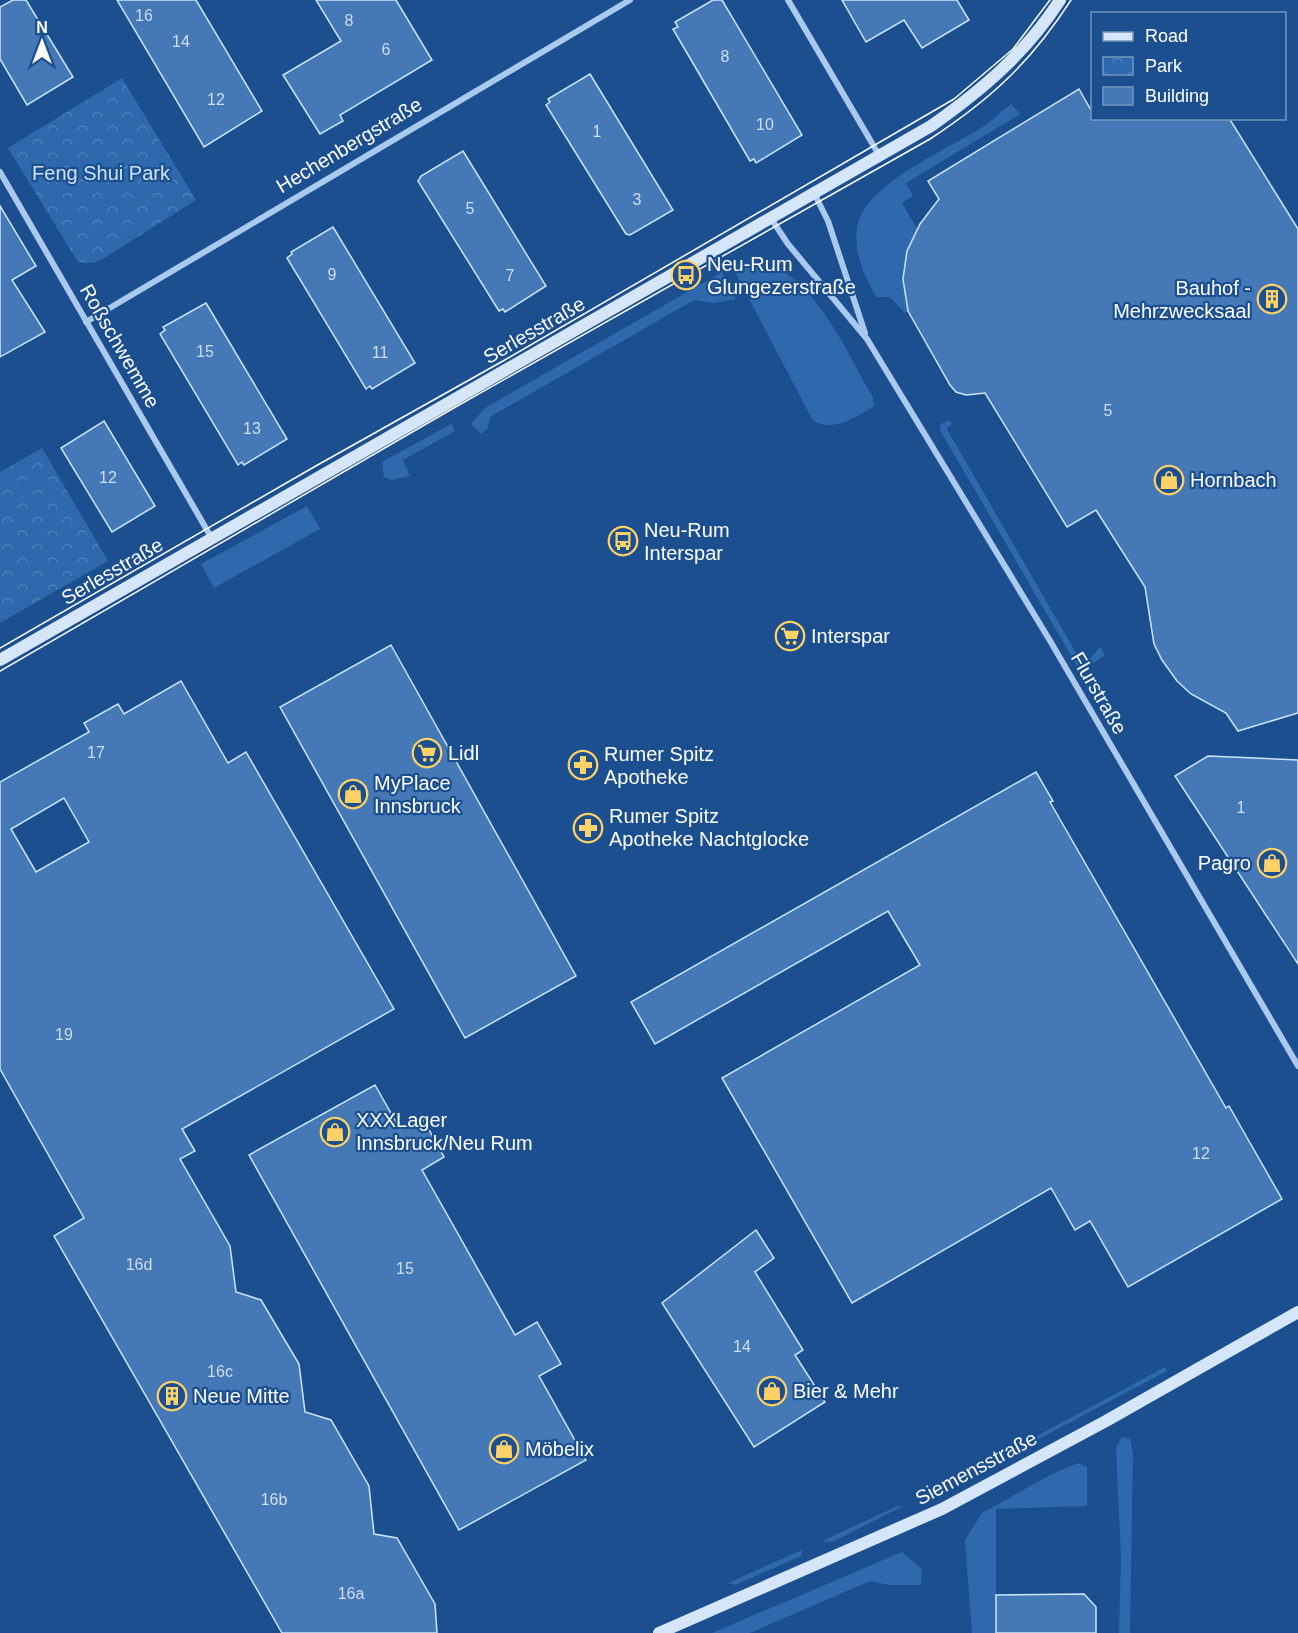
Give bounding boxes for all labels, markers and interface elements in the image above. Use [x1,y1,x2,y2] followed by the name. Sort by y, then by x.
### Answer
[135,7,153,24] house number: 16
[12,12,72,72] north arrow
[345,12,354,29] house number: 8
[1091,12,1286,120] legend
[36,19,48,36] text: N
[1145,26,1188,46] text: Road
[172,33,190,50] house number: 14
[382,41,391,58] house number: 6
[721,48,730,65] house number: 8
[1145,56,1183,76] text: Park
[1145,86,1209,106] text: Building
[207,91,225,108] house number: 12
[272,93,426,197] street label: Hechenbergstraße
[756,116,774,133] house number: 10
[593,123,602,140] house number: 1
[32,162,171,184] park label: Feng Shui Park
[633,191,642,208] house number: 3
[466,200,475,217] house number: 5
[707,253,856,298] place label: Neu-Rum Glungezerstraße
[670,259,702,291] bus stop icon: Neu-Rum Glungezerstraße
[328,266,337,283] house number: 9
[506,267,515,284] house number: 7
[1113,277,1251,322] place label: Bauhof - Mehrzwecksaal
[76,280,164,412] street label: Roßschwemme
[1256,283,1288,315] building icon: Bauhof - Mehrzwecksaal
[479,292,589,368] street label: Serlesstraße
[196,343,214,360] house number: 15
[372,344,388,361] house number: 11
[1104,402,1113,419] house number: 5
[243,420,261,437] house number: 13
[1153,464,1185,496] shop icon: Hornbach
[99,469,117,486] house number: 12
[1190,469,1277,491] place label: Hornbach
[644,519,730,564] place label: Neu-Rum Interspar
[607,525,639,557] bus stop icon: Neu-Rum Interspar
[57,533,167,609] street label: Serlesstraße
[774,620,806,652] supermarket icon: Interspar
[811,625,890,647] place label: Interspar
[1067,648,1131,738] street label: Flurstraße
[411,737,443,769] supermarket icon: Lidl
[448,742,479,764] place label: Lidl
[604,743,714,788] place label: Rumer Spitz Apotheke
[87,744,105,761] house number: 17
[567,749,599,781] pharmacy icon: Rumer Spitz Apotheke
[374,772,462,817] place label: MyPlace Innsbruck
[337,778,369,810] shop icon: MyPlace Innsbruck
[1237,799,1246,816] house number: 1
[609,805,809,850] place label: Rumer Spitz Apotheke Nachtglocke
[572,812,604,844] pharmacy icon: Rumer Spitz Apotheke Nachtglocke
[1256,847,1288,879] shop icon: Pagro
[1198,852,1251,874] place label: Pagro
[55,1026,73,1043] house number: 19
[356,1109,533,1154] place label: XXXLager Innsbruck/Neu Rum
[319,1116,351,1148] shop icon: XXXLager Innsbruck/Neu Rum
[1192,1145,1210,1162] house number: 12
[126,1256,152,1273] house number: 16d
[396,1260,414,1277] house number: 15
[733,1338,751,1355] house number: 14
[207,1363,233,1380] house number: 16c
[756,1375,788,1407] shop icon: Bier & Mehr
[156,1380,188,1412] building icon: Neue Mitte
[793,1380,899,1402] place label: Bier & Mehr
[193,1385,290,1407] place label: Neue Mitte
[911,1427,1041,1509] street label: Siemensstraße
[488,1433,520,1465] shop icon: Möbelix
[525,1438,594,1460] place label: Möbelix
[261,1491,287,1508] house number: 16b
[338,1585,364,1602] house number: 16a

